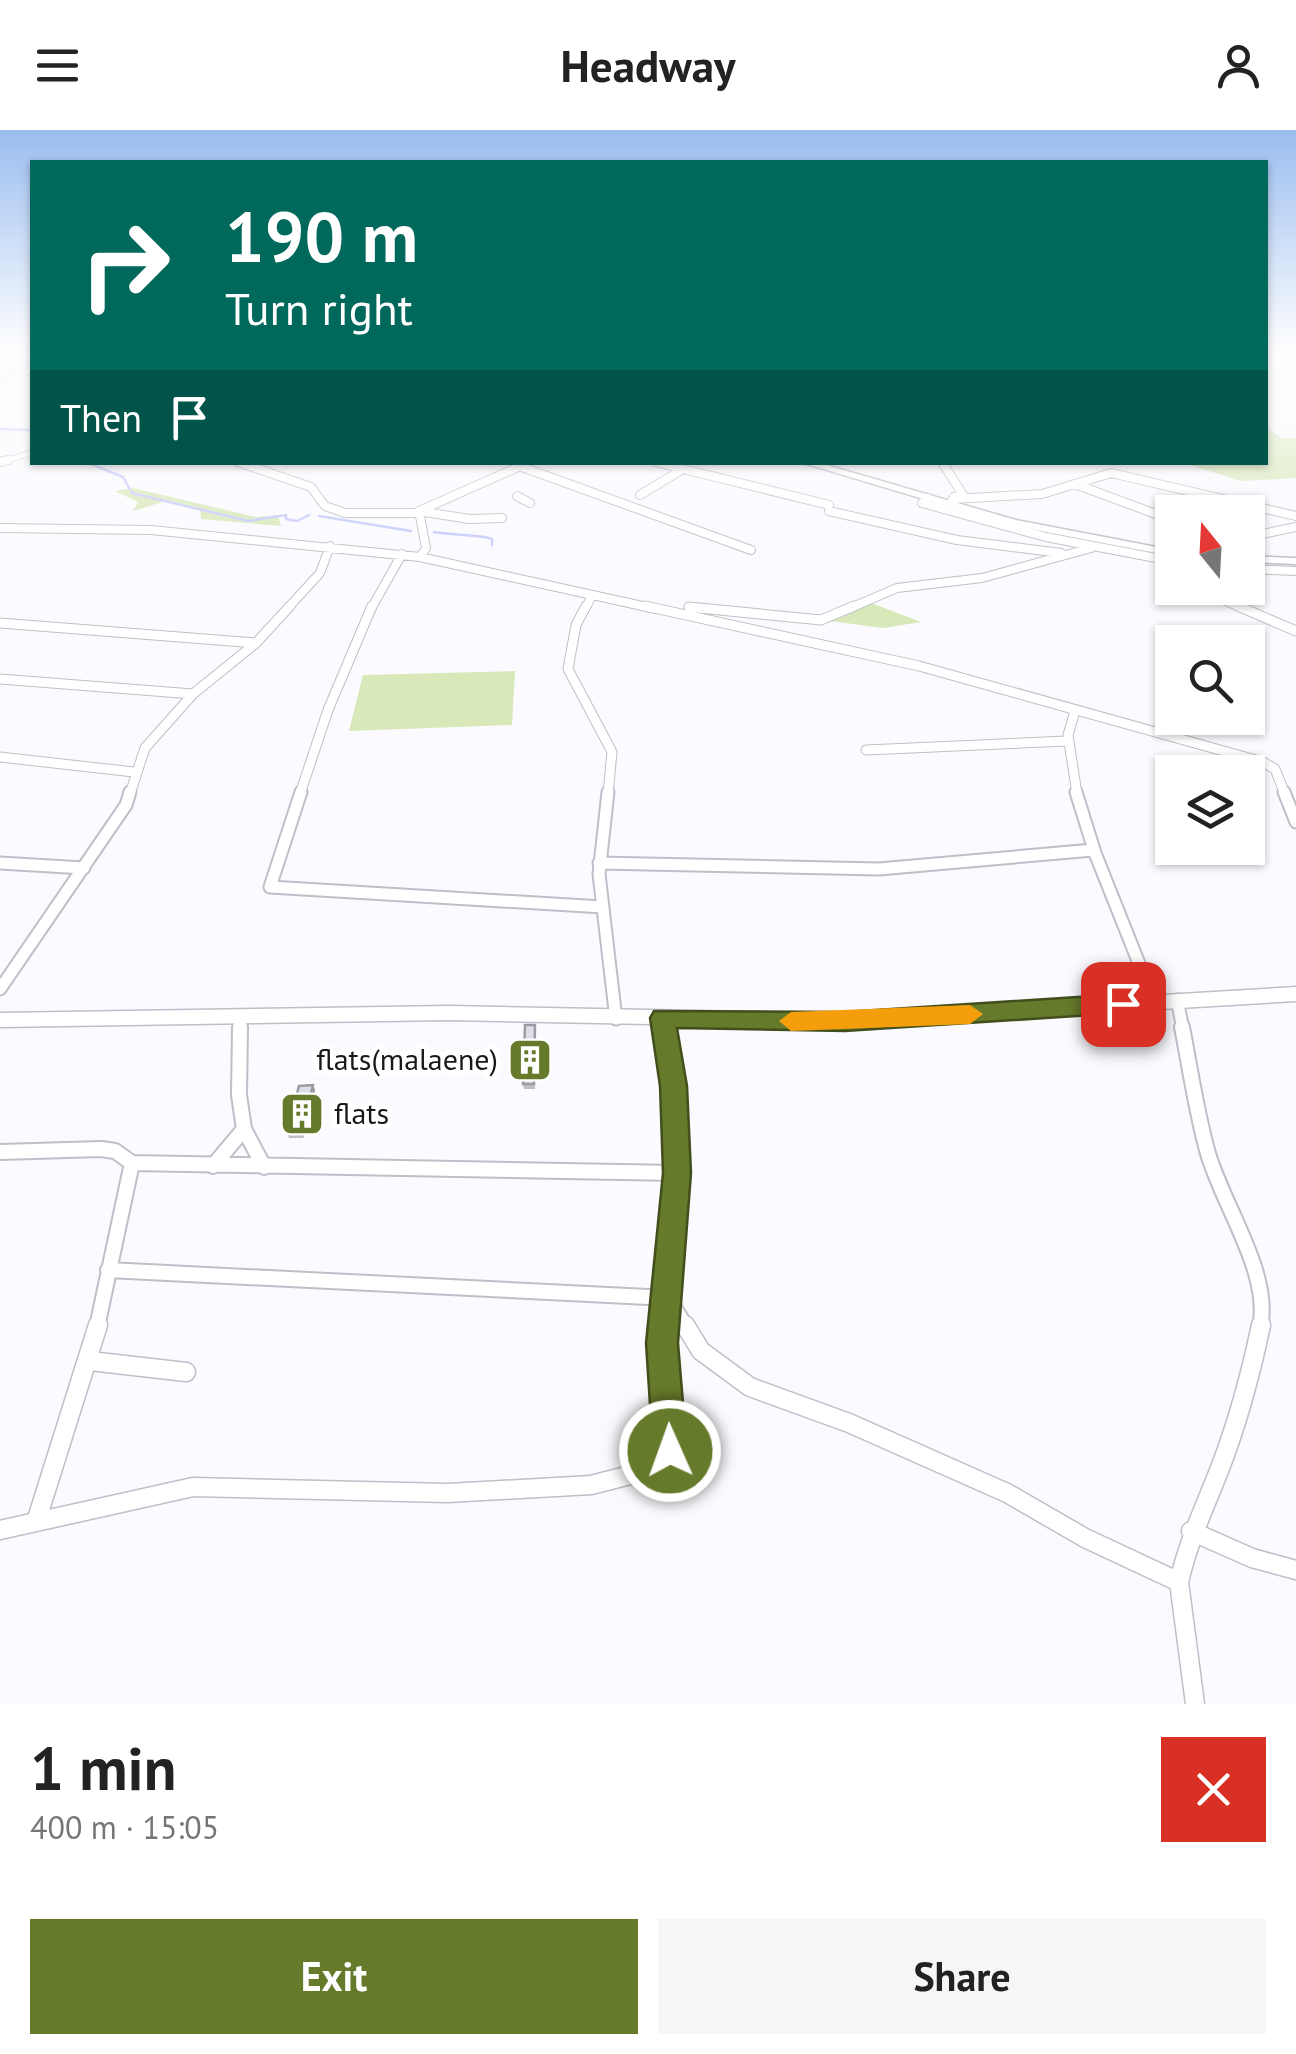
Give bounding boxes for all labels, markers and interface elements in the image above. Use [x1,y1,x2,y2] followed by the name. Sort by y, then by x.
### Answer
[560,36,736,94] text: Headway
[30,38,85,93] icon: menu
[1211,38,1266,93] icon: person
[225,191,418,281] text: 190 m
[60,200,190,330] icon: right
[225,279,413,337] text: Turn right
[162,390,217,445] icon: arrive
[60,393,142,442] text: Then
[1155,495,1265,605] north arrow
[1155,495,1265,865] map controls
[1155,625,1265,735] button: search
[1155,755,1265,865] button: layers
[1081,962,1166,1047] pin
[1096,977,1151,1032] icon: arrive
[507,1037,553,1083] building icon: flats(malaene)
[316,1039,498,1078] place label: flats(malaene)
[279,1091,325,1137] building icon: flats
[334,1093,389,1132] place label: flats
[618,1399,722,1503] position arrow
[30,1729,176,1807] text: 1 min
[1161,1737,1266,1842] button: close
[30,1806,219,1848] text: 400 m · 15:05
[30,1919,638,2034] button: Exit
[658,1919,1266,2034] button: Share

